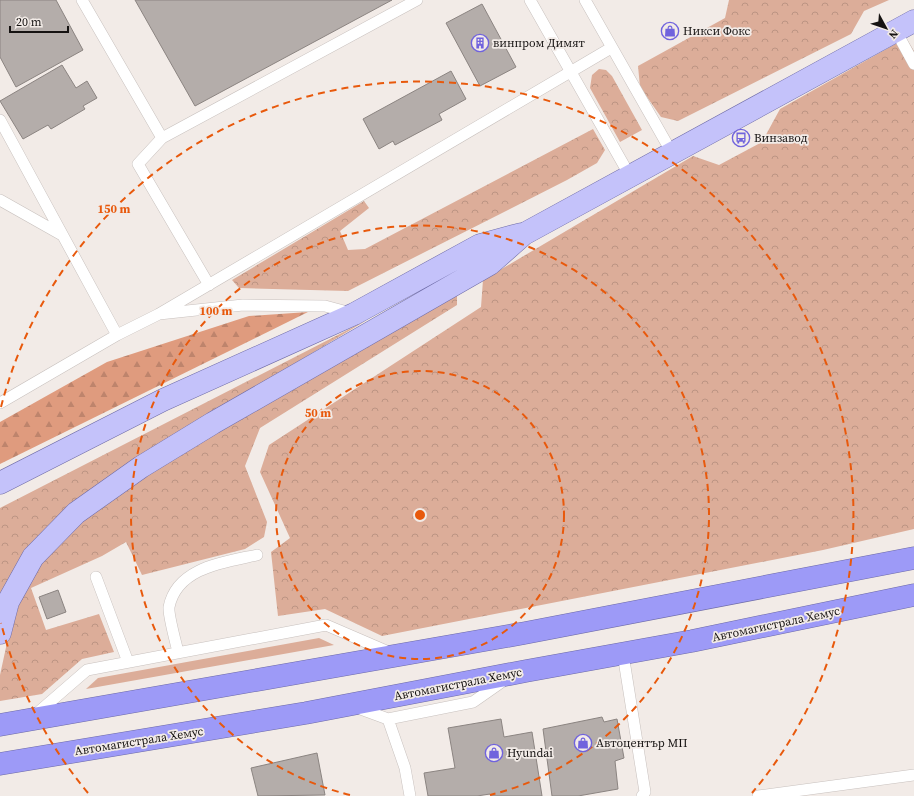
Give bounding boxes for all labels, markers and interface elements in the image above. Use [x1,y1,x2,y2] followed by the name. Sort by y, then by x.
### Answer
[10,8,68,34] scale bar
[866,8,906,48] north arrow
[16,14,42,30] text: 20 m
[660,21,680,41] shop icon: Никси Фокс
[683,23,751,39] place label: Никси Фокс
[885,26,902,42] text: N
[470,33,490,53] building icon: винпром Димят
[493,35,585,51] place label: винпром Димят
[731,128,751,148] bus stop icon: Винзавод
[754,130,808,146] place label: Винзавод
[98,201,131,217] text: 150 m
[200,303,233,319] text: 100 m
[305,405,331,421] text: 50 m
[413,508,427,522] centre of rings
[711,603,841,645] street label: Автомагистрала Хемус
[393,664,524,704] street label: Автомагистрала Хемус
[73,723,205,759] street label: Автомагистрала Хемус
[573,733,593,753] shop icon: Автоцентър МП
[596,735,688,751] place label: Автоцентър МП
[484,743,504,763] shop icon: Hyundai
[507,745,553,761] place label: Hyundai

